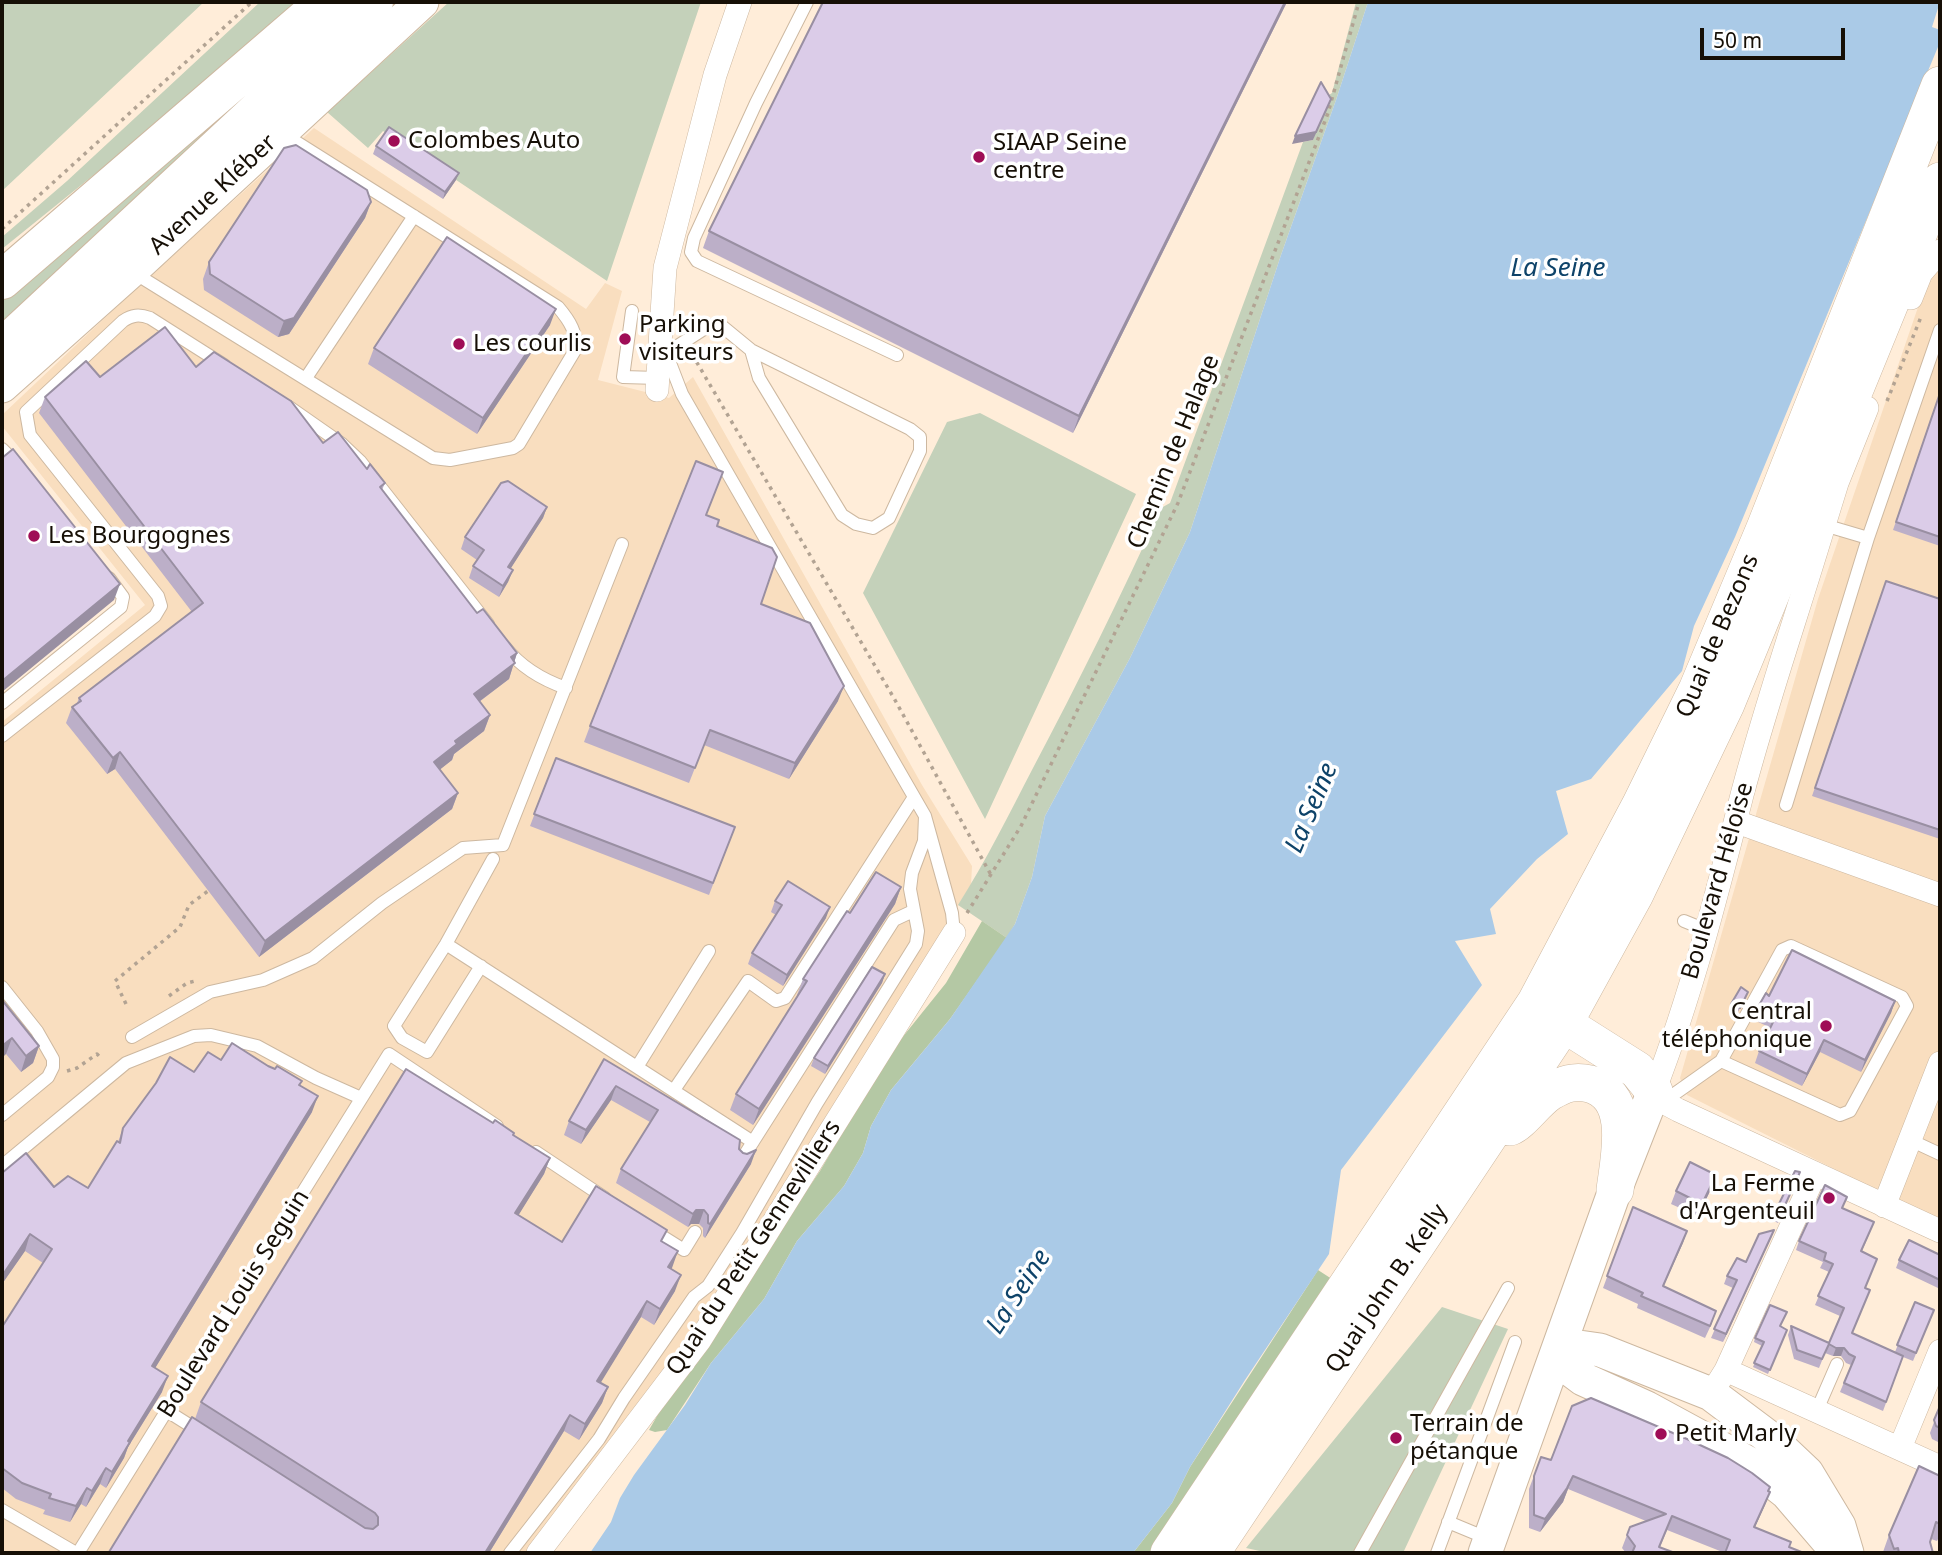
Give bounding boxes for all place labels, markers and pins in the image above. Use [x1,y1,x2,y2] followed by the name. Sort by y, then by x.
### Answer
[408,127,580,155] place label: Colombes Auto
[993,129,1127,185] place label: SIAAP Seine centre
[386,133,402,149] marker: Colombes Auto
[971,149,987,165] marker: SIAAP Seine centre
[639,311,734,367] place label: Parking visiteurs
[473,330,592,358] place label: Les courlis
[617,331,633,347] marker: Parking visiteurs
[451,336,467,352] marker: Les courlis
[48,522,230,550] place label: Les Bourgognes
[26,528,42,544] marker: Les Bourgognes
[1662,998,1812,1054] place label: Central téléphonique
[1818,1018,1834,1034] marker: Central téléphonique
[1679,1170,1815,1226] place label: La Ferme d'Argenteuil
[1821,1190,1837,1206] marker: La Ferme d'Argenteuil
[1410,1410,1524,1466] place label: Terrain de pétanque
[1675,1420,1796,1448] place label: Petit Marly
[1653,1426,1669,1442] marker: Petit Marly
[1388,1430,1404,1446] marker: Terrain de pétanque

